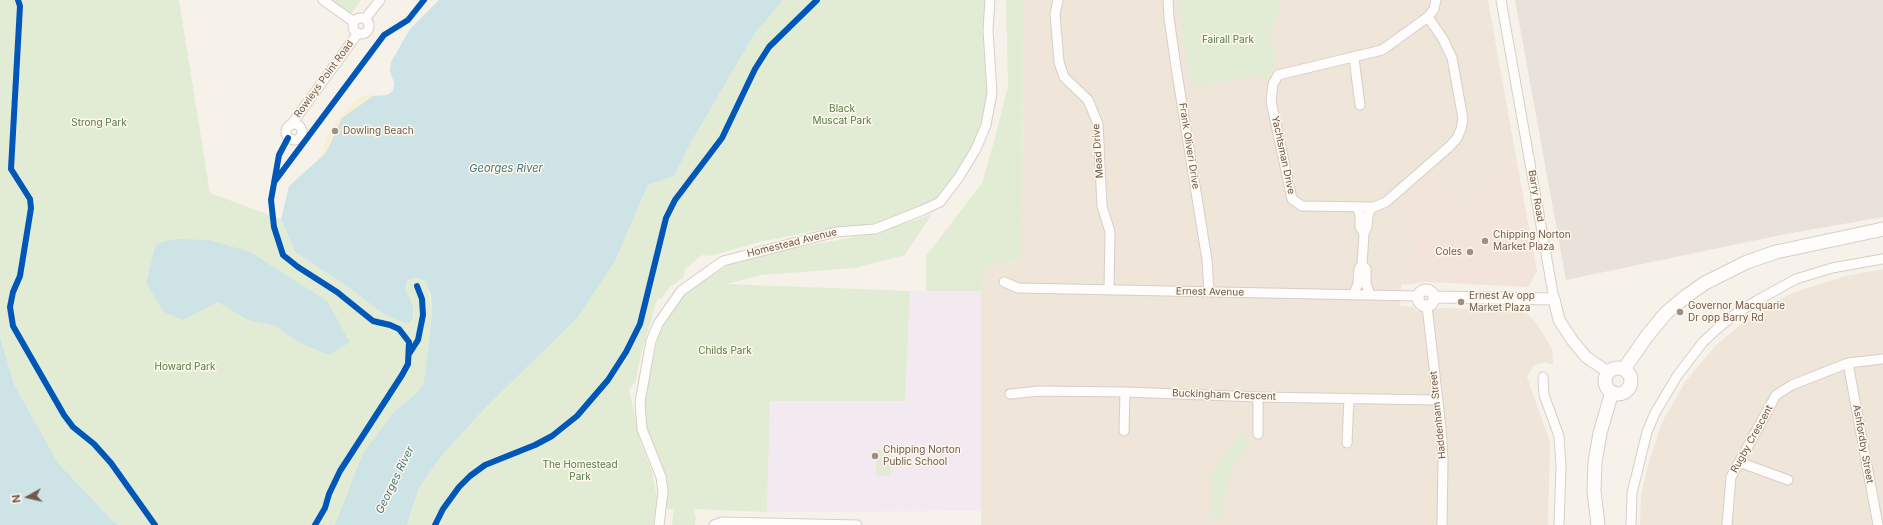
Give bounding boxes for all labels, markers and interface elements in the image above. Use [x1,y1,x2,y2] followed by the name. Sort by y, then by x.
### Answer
[1202,34,1254,46] park label: Fairall Park
[292,38,356,120] street label: Rowleys Point Road
[1176,102,1202,190] street label: Frank Oliveri Drive
[812,103,872,126] park label: Black Muscat Park
[1269,115,1297,195] street label: Yachtsman Drive
[71,117,127,129] park label: Strong Park
[1090,123,1106,179] street label: Mead Drive
[343,125,414,137] place label: Dowling Beach
[330,126,340,136] marker: Dowling Beach
[469,162,543,176] water label: Georges River
[1526,169,1546,223] street label: Barry Road
[746,226,838,260] street label: Homestead Avenue
[1493,229,1571,252] place label: Chipping Norton Market Plaza
[1480,236,1490,246] marker: Chipping Norton Market Plaza
[1435,246,1462,258] place label: Coles
[1465,247,1475,257] marker: Coles
[1176,285,1244,299] street label: Ernest Avenue
[1469,290,1535,314] place label: Ernest Av opp Market Plaza
[1456,297,1466,307] marker: Ernest Av opp Market Plaza
[1688,300,1785,324] place label: Governor Macquarie Dr opp Barry Rd
[1675,307,1685,317] marker: Governor Macquarie Dr opp Barry Rd
[698,345,752,357] park label: Childs Park
[155,361,215,373] park label: Howard Park
[1427,370,1449,460] street label: Haddenham Street
[1172,387,1276,403] street label: Buckingham Crescent
[1728,403,1776,475] street label: Rugby Crescent
[1850,404,1876,484] street label: Ashfordby Street
[373,444,417,516] water label: Georges River
[883,444,961,468] place label: Chipping Norton Public School
[870,451,880,461] marker: Chipping Norton Public School
[542,459,618,482] park label: The Homestead Park
[8,477,48,517] north arrow
[9,494,24,504] text: N

